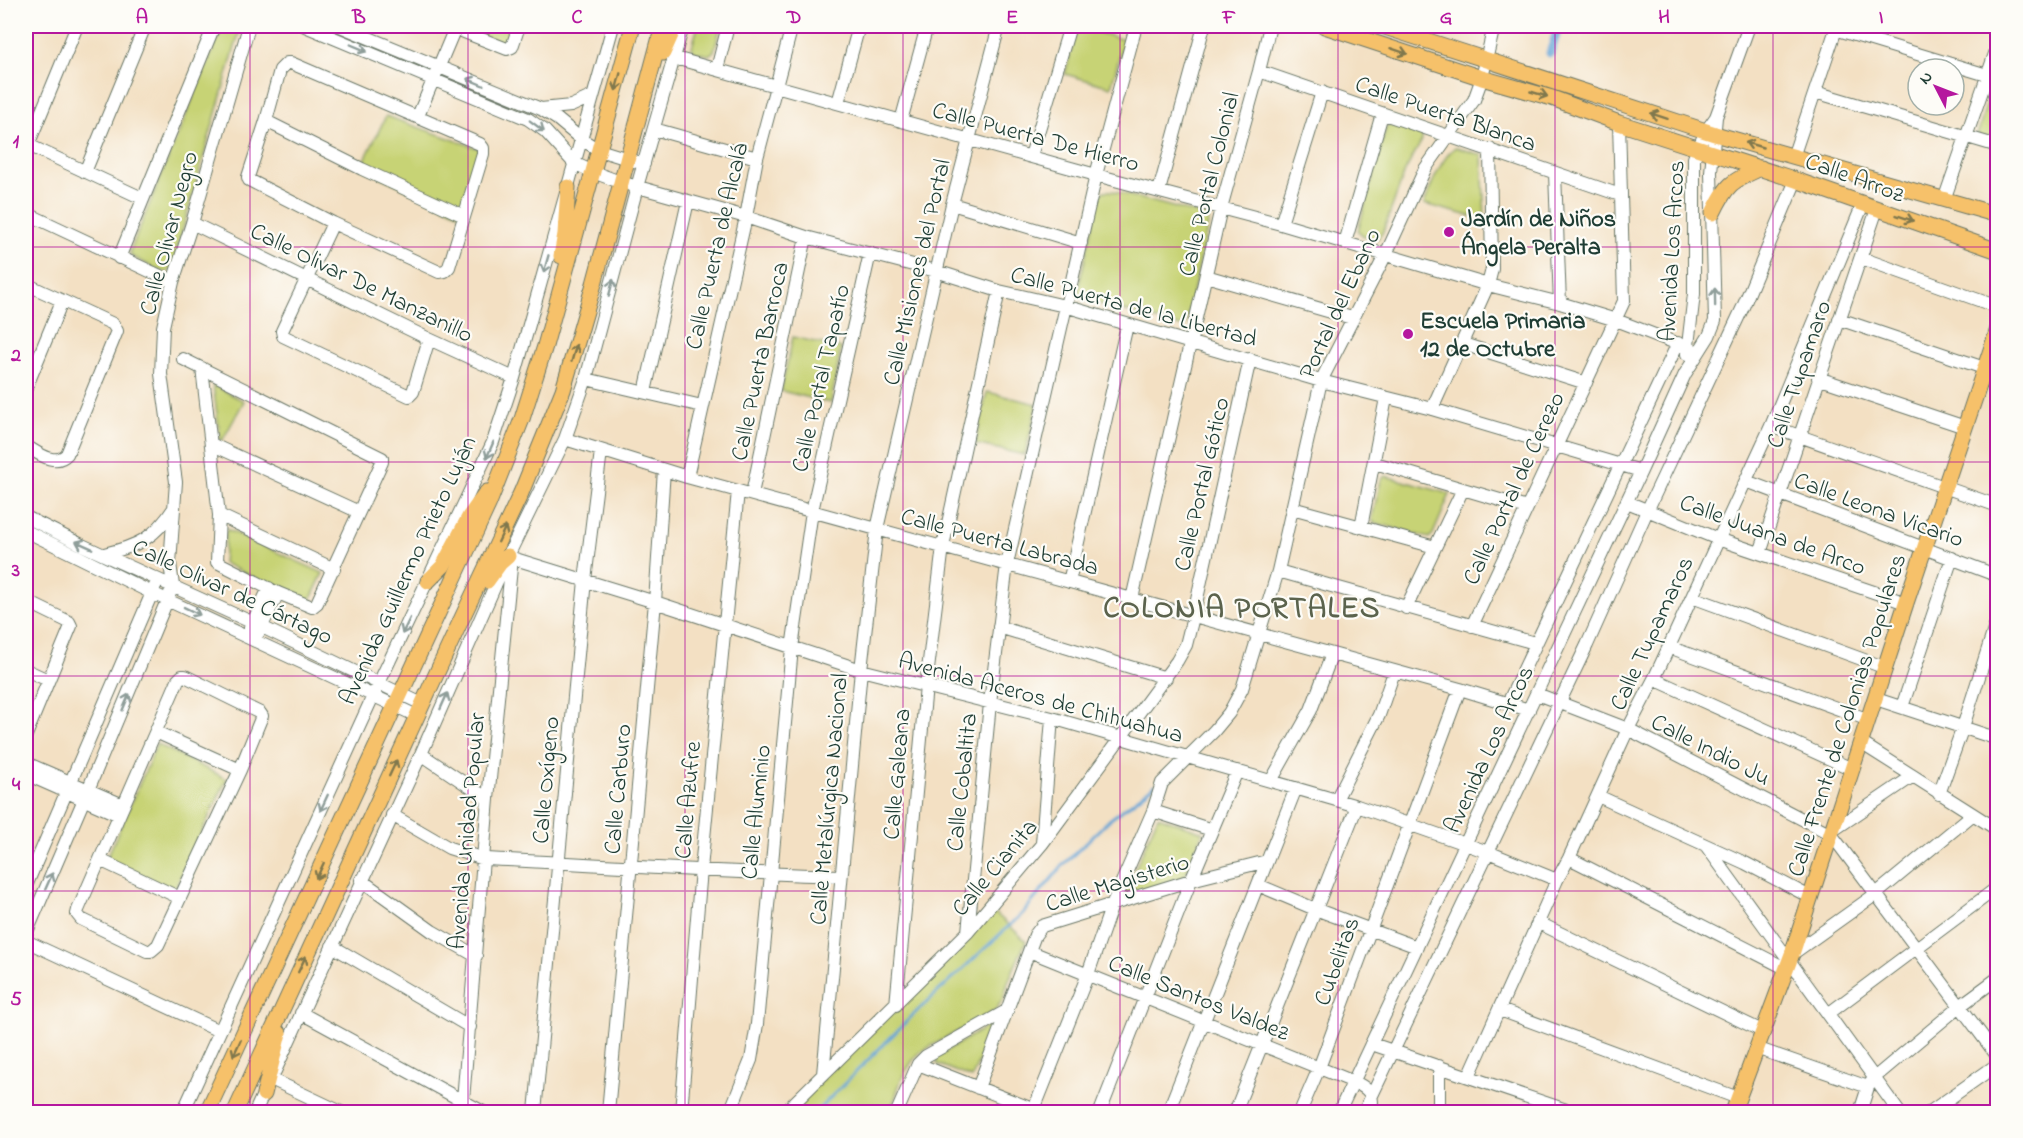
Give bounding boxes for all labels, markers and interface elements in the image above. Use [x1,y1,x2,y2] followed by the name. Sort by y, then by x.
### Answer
[136,4,148,33] text: A
[351,4,366,33] text: B
[572,4,583,33] text: C
[786,4,801,33] text: D
[1006,4,1018,33] text: E
[1222,4,1236,33] text: F
[1440,4,1453,33] text: G
[1658,4,1670,33] text: H
[1879,4,1884,33] text: I
[349,43,367,55] one-way arrow
[1389,46,1408,57] one-way arrow
[1906,57,1966,117] north arrow
[1914,66,1939,90] text: N
[1350,68,1540,163] street label: Calle Puerta Blanca
[612,72,623,91] one-way arrow
[466,75,484,86] one-way arrow
[1171,89,1250,281] street label: Calle Portal Colonial
[1529,89,1548,100] one-way arrow
[928,94,1143,183] street label: Calle Puerta De Hierro
[1650,110,1669,121] one-way arrow
[529,120,545,132] one-way arrow
[13,128,20,157] text: 1
[1745,139,1764,150] one-way arrow
[678,140,759,353] street label: Calle Puerta de Alcalá
[1800,145,1909,214] street label: Calle Arroz
[132,148,209,320] street label: Calle Olivar Negro
[875,156,962,389] street label: Calle Misiones del Portal
[1651,160,1696,343] street label: Avenida Los Arcos
[1461,203,1616,267] place label: Jardín de Niños Ángela Peralta
[1895,214,1914,225] one-way arrow
[243,215,478,353] street label: Calle Olivar De Manzanillo
[1291,223,1391,385] street label: Portal del Ebano
[1442,225,1456,239] marker: Jardín de Niños Ángela Peralta
[540,254,551,273] one-way arrow
[723,259,800,464] street label: Calle Puerta Barroca
[1006,259,1261,358] street label: Calle Puerta de la Libertad
[605,279,617,298] one-way arrow
[784,281,861,476] street label: Calle Portal Tapatío
[1709,288,1721,308] one-way arrow
[1759,296,1842,454] street label: Calle Tupamaro
[1420,305,1585,368] place label: Escuela Primaria 12 de Octubre
[1401,327,1415,341] marker: Escuela Primaria 12 de Octubre
[10,342,21,371] text: 2
[569,344,580,363] one-way arrow
[1455,387,1575,591] street label: Calle Portal de Cerezo
[1166,394,1240,575] street label: Calle Portal Gótico
[331,431,487,711] street label: Avenida Guillermo Prieto Luján
[484,441,495,459] one-way arrow
[1788,464,1968,558] street label: Calle Leona Vicario
[1674,486,1870,586] street label: Calle Juana de Arco
[896,500,1102,587] street label: Calle Puerta Labrada
[496,525,508,543] one-way arrow
[126,531,338,655] street label: Calle Olivar de Cártago
[75,539,93,550] one-way arrow
[1780,550,1917,882] street label: Calle Frente de Colonias Populares
[1602,551,1704,717] street label: Calle Tupamaros
[11,557,20,586] text: 3
[1103,588,1381,632] district label: COLONIA PORTALES
[182,606,200,617] one-way arrow
[400,617,412,635] one-way arrow
[894,645,1187,754] street label: Avenida Aceros de Chihuahua
[1436,661,1544,840] street label: Avenida Los Arcos
[802,672,859,927] street label: Calle Metalúrgica Nacional
[120,693,132,711] one-way arrow
[439,693,450,711] one-way arrow
[1644,706,1776,796] street label: Calle Indio Ju
[875,707,922,841] street label: Calle Galeana
[441,711,496,951] street label: Avenida Unidad Popular
[939,711,988,853] street label: Calle Cobaltita
[524,715,570,845] street label: Calle Oxígeno
[596,723,643,856] street label: Calle Carburo
[667,740,712,861] street label: Calle Azufre
[733,743,782,881] street label: Calle Aluminio
[387,759,399,777] one-way arrow
[12,771,21,800] text: 4
[317,794,329,812] one-way arrow
[944,812,1047,925] street label: Calle Cianita
[1041,846,1194,923] street label: Calle Magisterio
[313,862,325,880] one-way arrow
[44,872,55,890] one-way arrow
[1306,913,1371,1011] street label: Cubelitas
[1102,947,1295,1052] street label: Calle Santos Valdez
[297,955,309,973] one-way arrow
[10,986,22,1015] text: 5
[231,1038,243,1056] one-way arrow

